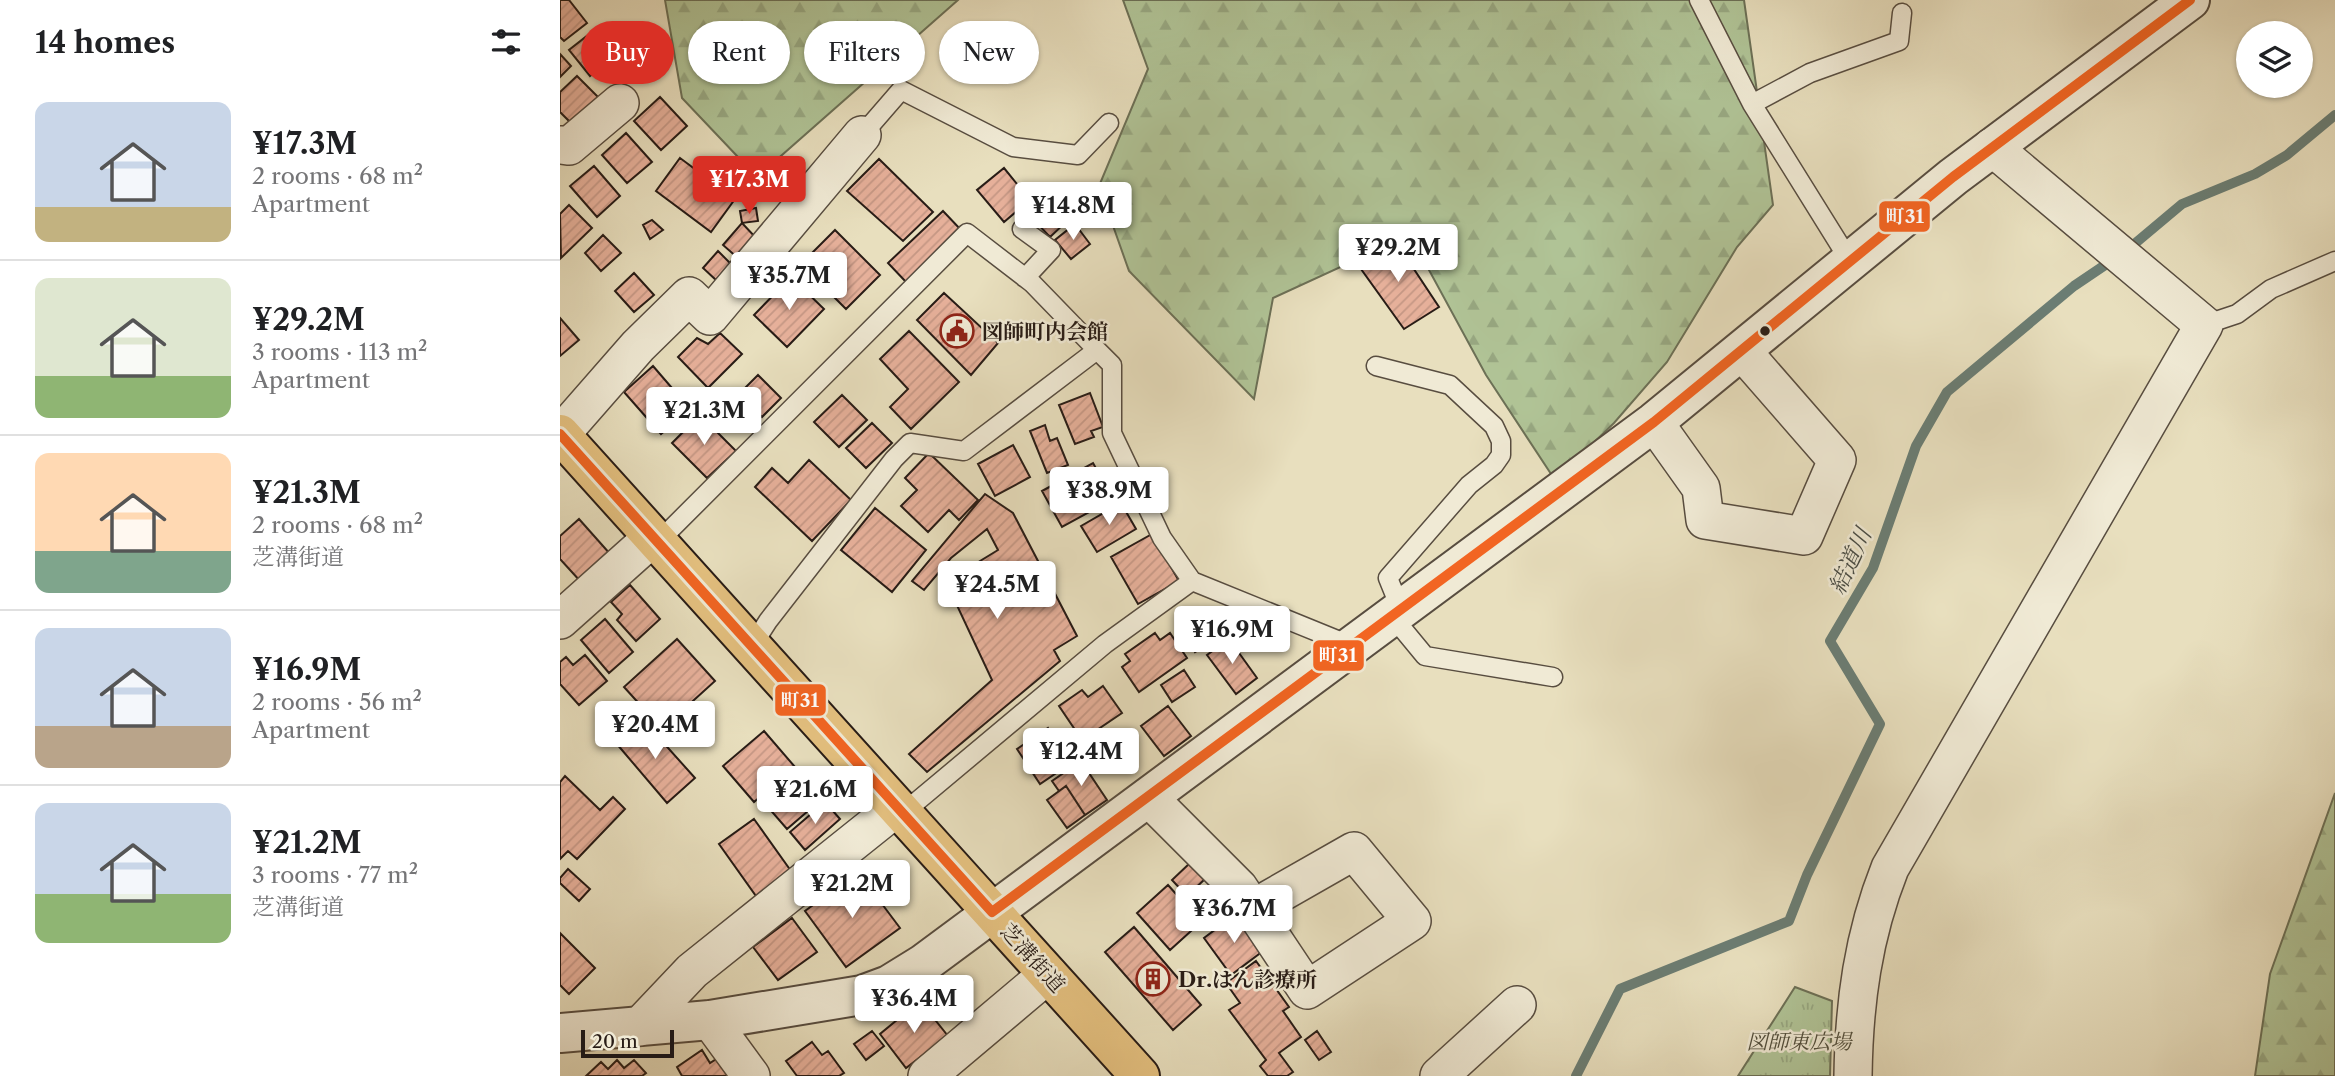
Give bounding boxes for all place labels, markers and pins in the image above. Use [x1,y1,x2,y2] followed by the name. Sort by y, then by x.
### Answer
[692,156,806,216] pin: ¥17.3M
[1016,182,1130,242] pin: ¥14.8M
[1341,224,1455,284] pin: ¥29.2M
[732,252,846,312] pin: ¥35.7M
[938,312,976,350] public building icon: 図師町内会館
[982,319,1108,344] place label: 図師町内会館
[1758,324,1772,338] unlabelled marker
[647,388,761,447] pin: ¥21.3M
[1052,468,1166,527] pin: ¥38.9M
[940,562,1054,621] pin: ¥24.5M
[1175,606,1289,666] pin: ¥16.9M
[598,702,712,761] pin: ¥20.4M
[1024,728,1138,788] pin: ¥12.4M
[758,766,872,826] pin: ¥21.6M
[795,860,909,920] pin: ¥21.2M
[1177,886,1291,945] pin: ¥36.7M
[1134,960,1172,998] building icon: Dr.はん診療所
[1178,967,1317,992] place label: Dr.はん診療所
[857,976,971,1035] pin: ¥36.4M

